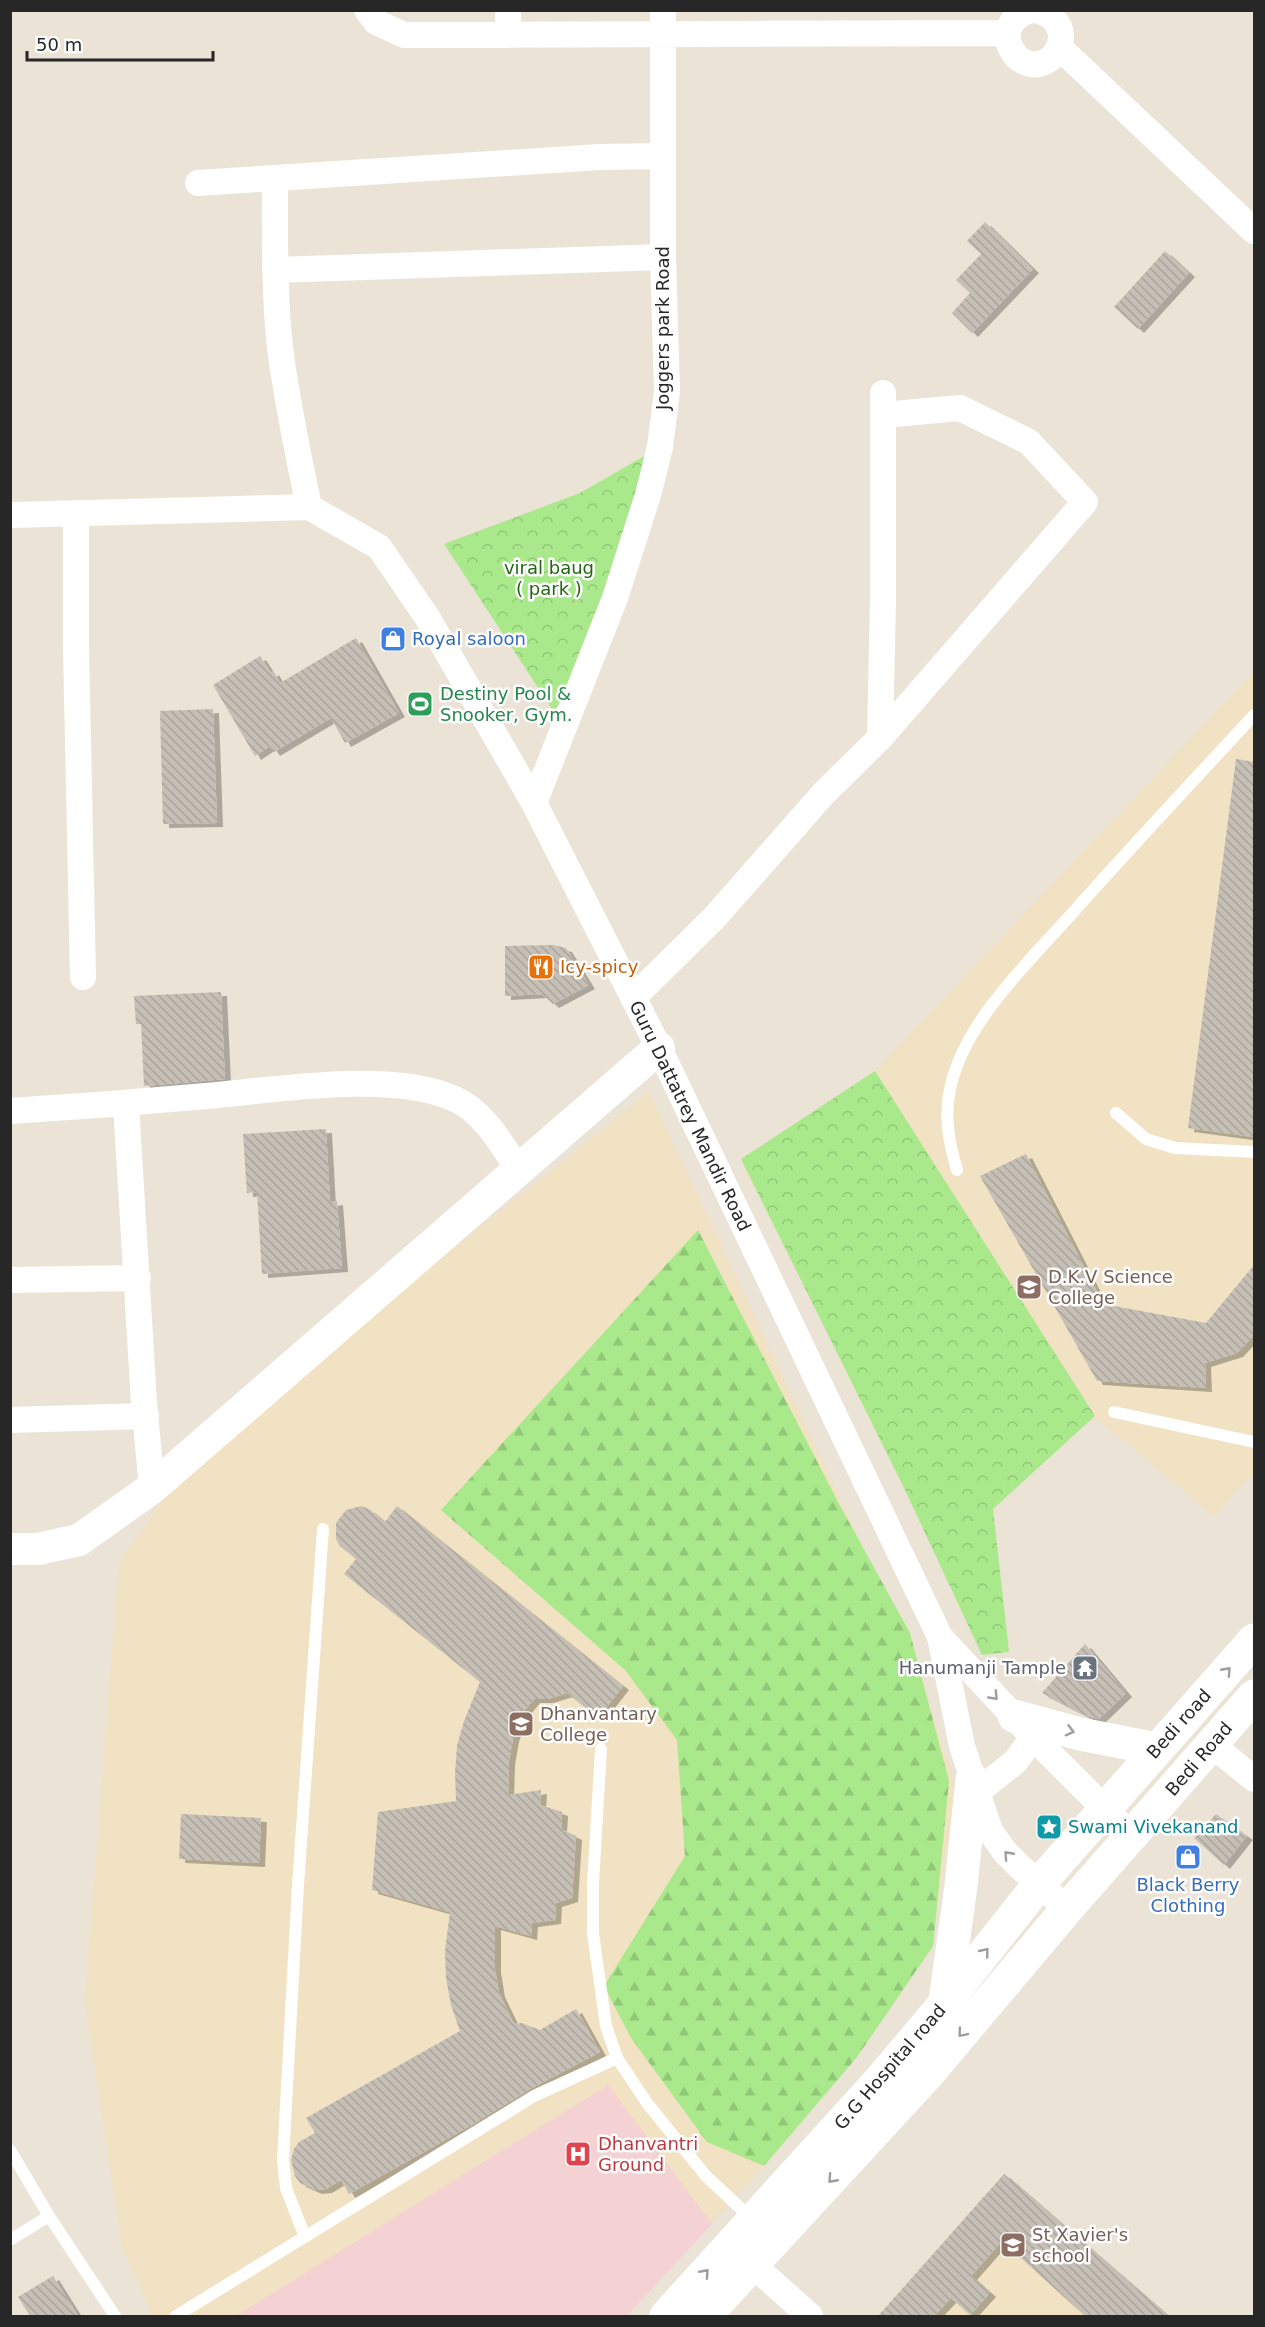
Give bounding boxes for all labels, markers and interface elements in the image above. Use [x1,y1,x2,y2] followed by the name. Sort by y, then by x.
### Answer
[27,24,213,62] scale bar
[36,34,82,55] text: 50 m
[652,246,673,411] street label: Joggers park Road
[504,557,594,599] park label: viral baug ( park )
[378,624,408,654] shop icon: Royal saloon
[412,628,526,649] place label: Royal saloon
[440,683,572,725] place label: Destiny Pool & Snooker, Gym.
[405,689,435,719] sports icon: Destiny Pool & Snooker, Gym.
[526,952,556,982] restaurant icon: Icy-spicy
[560,956,639,977] place label: Icy-spicy
[625,997,756,1235] street label: Guru Dattatrey Mandir Road
[1048,1266,1173,1308] place label: D.K.V Science College
[1014,1272,1044,1302] school or university icon: D.K.V Science College
[1070,1653,1100,1683] temple icon: Hanumanji Tample
[899,1657,1066,1678] place label: Hanumanji Tample
[1219,1667,1230,1678] one-way arrow
[1142,1685,1215,1763] street label: Bedi road
[986,1688,997,1699] one-way arrow
[540,1703,657,1745] place label: Dhanvantary College
[506,1709,536,1739] school or university icon: Dhanvantary College
[1161,1718,1236,1800] street label: Bedi Road
[1064,1724,1075,1736] one-way arrow
[1034,1812,1064,1842] place icon: Swami Vivekanand
[1068,1816,1239,1837] place label: Swami Vivekanand
[1173,1842,1203,1872] shop icon: Black Berry Clothing
[1004,1851,1015,1862] one-way arrow
[1137,1874,1240,1916] place label: Black Berry Clothing
[978,1948,989,1959] one-way arrow
[830,2000,950,2134] street label: G.G Hospital road
[958,2026,969,2037] one-way arrow
[598,2133,698,2175] place label: Dhanvantri Ground
[563,2139,593,2169] hospital icon: Dhanvantri Ground
[828,2172,839,2182] one-way arrow
[1032,2224,1128,2266] place label: St Xavier's school
[998,2230,1028,2260] school or university icon: St Xavier's school
[698,2269,709,2280] one-way arrow

